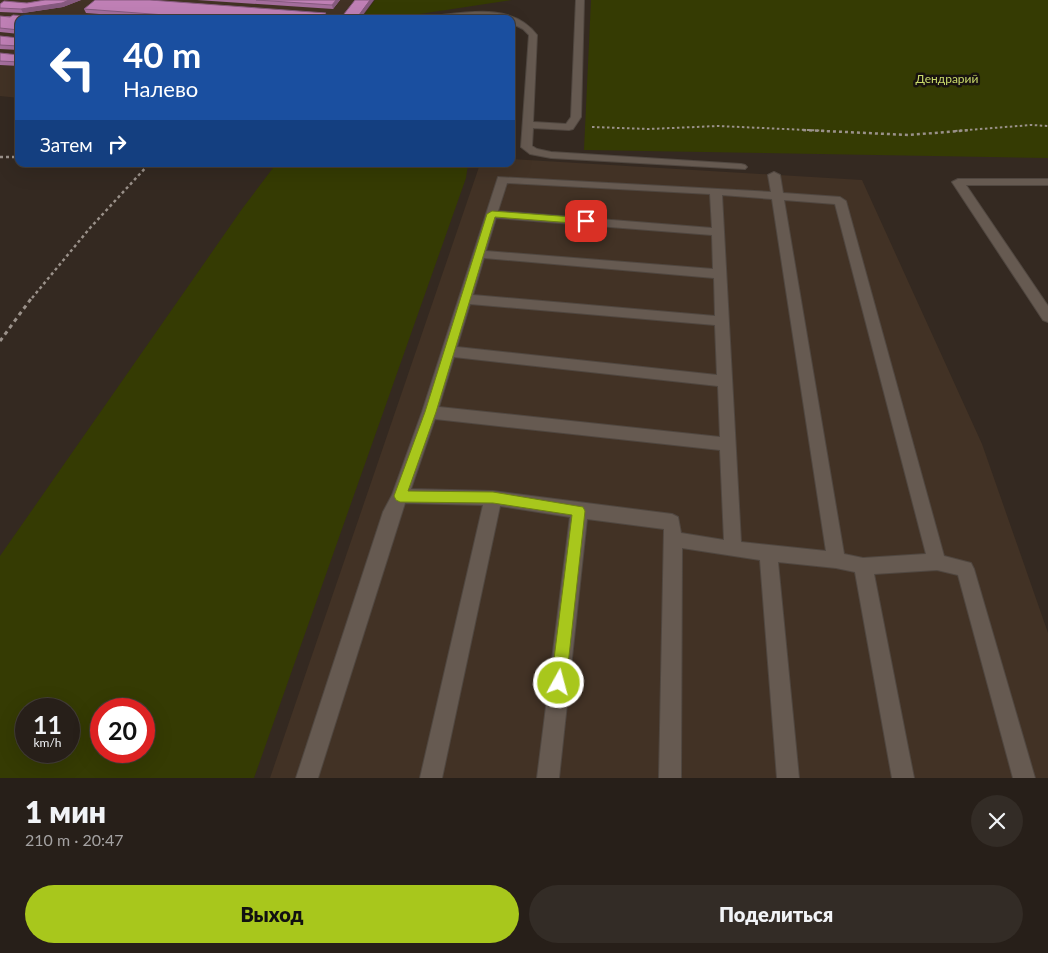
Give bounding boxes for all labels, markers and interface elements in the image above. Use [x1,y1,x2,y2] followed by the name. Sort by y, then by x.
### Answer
[123,33,201,75] text: 40 m
[40,35,105,100] icon: left
[916,71,978,86] park label: Дендрарий
[123,75,198,102] text: Налево
[103,130,131,158] icon: right
[40,133,93,156] text: Затем
[565,200,607,242] pin
[572,207,600,235] icon: arrive
[532,656,584,708] position arrow
[90,698,155,763] speed limit sign: 20
[33,709,62,739] text: 11
[33,735,62,750] text: km/h
[25,793,106,829] text: 1 мин
[971,795,1023,847] button: close
[25,830,124,849] text: 210 m · 20:47
[25,885,519,943] button: Выход
[529,885,1023,943] button: Поделиться

